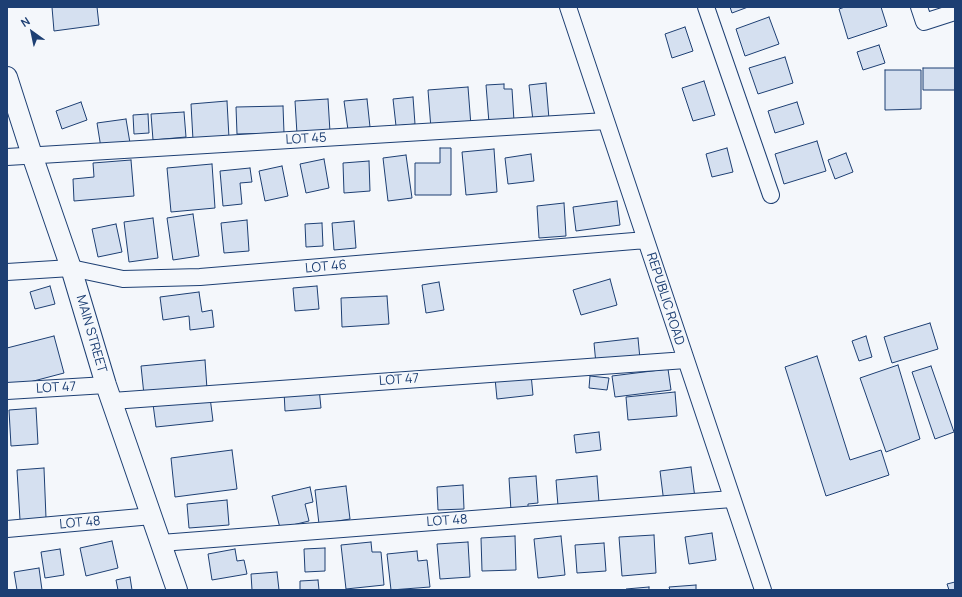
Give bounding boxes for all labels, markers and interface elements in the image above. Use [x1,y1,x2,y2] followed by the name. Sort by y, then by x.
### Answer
[12,12,52,52] north arrow
[18,13,33,30] text: N
[285,130,327,148] street label: LOT 45
[643,251,687,347] street label: REPUBLIC ROAD
[305,257,347,277] street label: LOT 46
[72,293,110,375] street label: MAIN STREET
[378,371,420,389] street label: LOT 47
[36,379,76,397] street label: LOT 47
[426,512,468,530] street label: LOT 48
[59,513,101,533] street label: LOT 48

